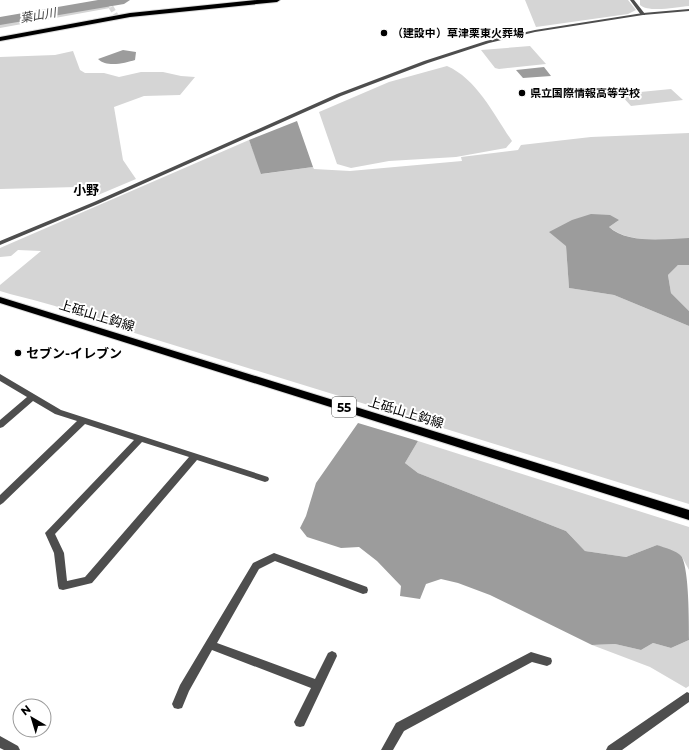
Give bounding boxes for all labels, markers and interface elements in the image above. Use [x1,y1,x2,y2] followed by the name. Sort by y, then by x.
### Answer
[19,4,59,26] water label: 葉山川
[392,26,524,40] place label: （建設中）草津栗東火葬場
[379,28,389,38] marker: （建設中）草津栗東火葬場
[530,86,640,100] place label: 県立国際情報高等学校
[517,88,527,98] marker: 県立国際情報高等学校
[73,182,99,198] district label: 小野
[57,296,137,334] street label: 上砥山上鈎線
[26,345,122,361] place label: セブン-イレブン
[13,348,23,358] marker: セブン-イレブン
[366,393,446,431] street label: 上砥山上鈎線
[332,397,356,417] road number: 55
[12,698,52,738] north arrow
[18,702,34,718] text: N

